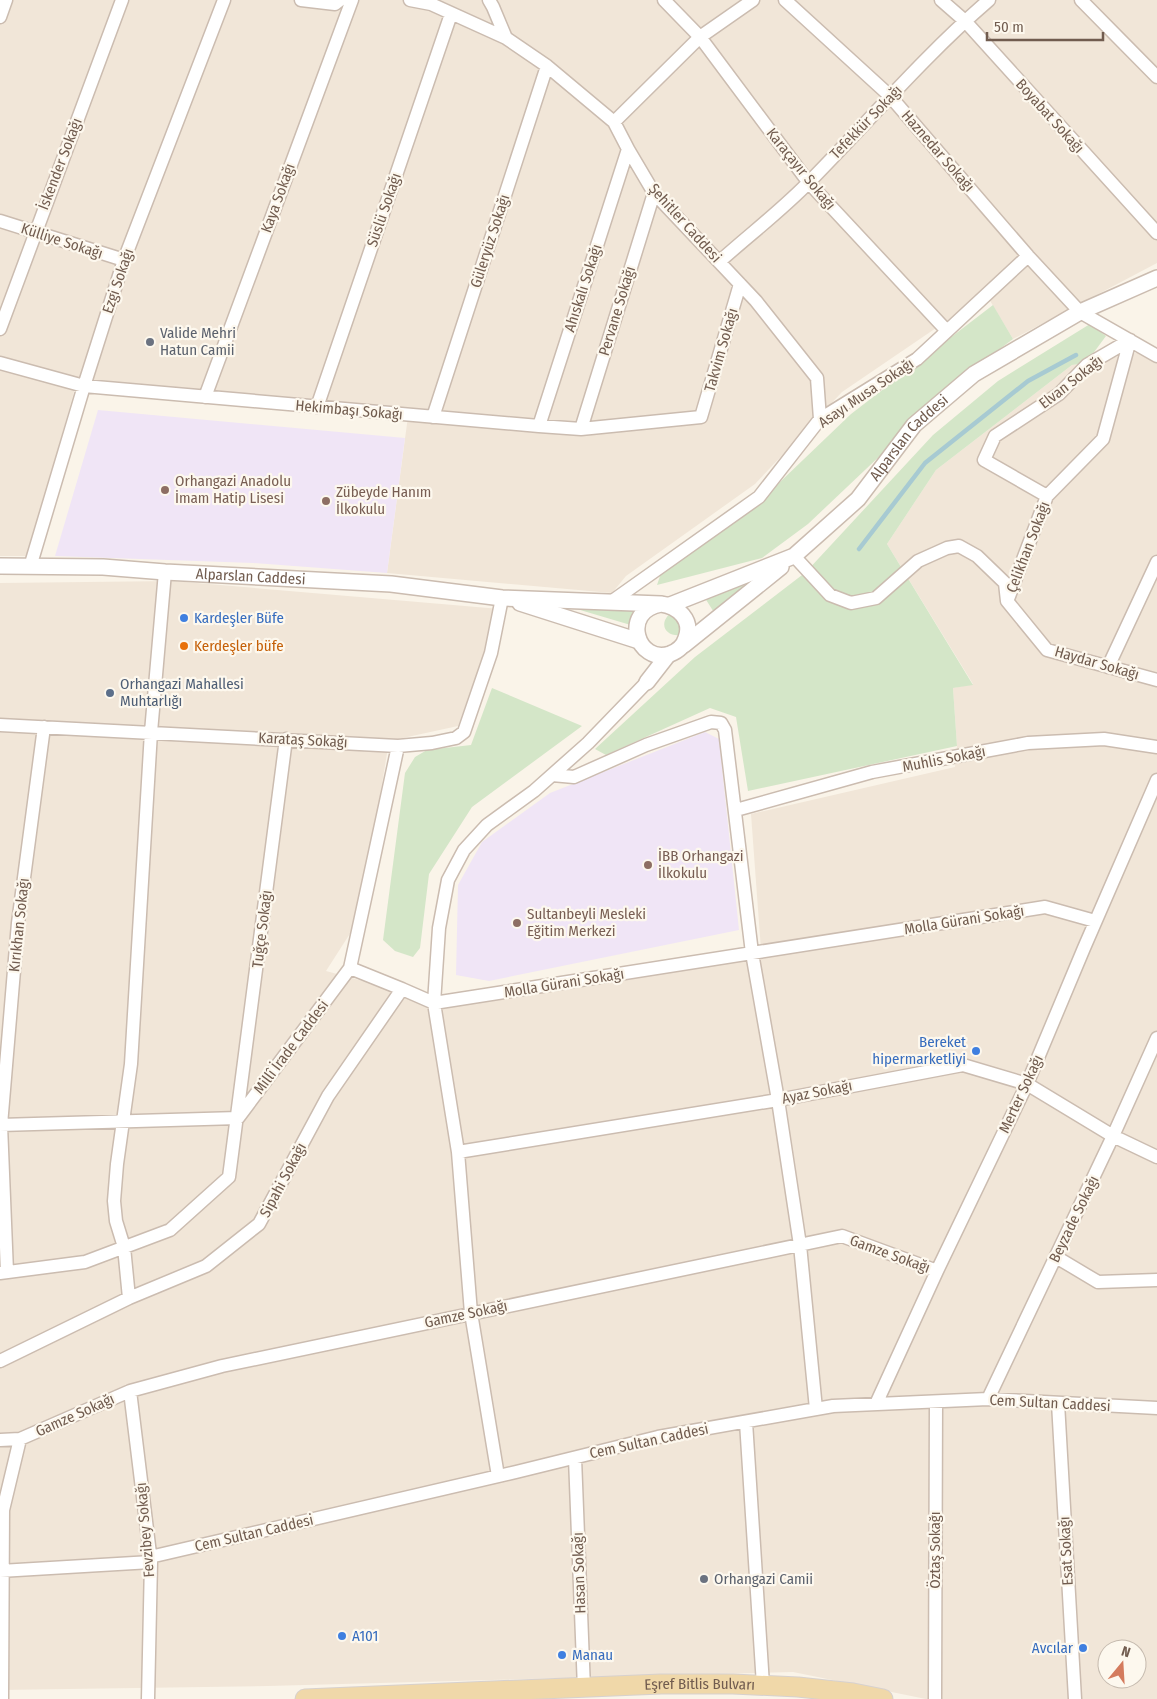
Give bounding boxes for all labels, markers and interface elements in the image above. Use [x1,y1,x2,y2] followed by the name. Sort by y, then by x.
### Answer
[987,10,1103,42] scale bar
[994,18,1024,36] text: 50 m
[1012,75,1088,157] street label: Boyabat Sokağı
[826,81,906,163] street label: Tefekkür Sokağı
[898,107,978,195] street label: Haznedar Sokağı
[34,116,86,212] street label: İskender Sokağı
[763,124,839,214] street label: Karaçayır Sokağı
[257,161,299,235] street label: Kaya Sokağı
[363,171,405,249] street label: Süslü Sokağı
[645,180,725,266] street label: Şehitler Caddesi
[466,192,514,290] street label: Güleryüz Sokağı
[19,219,105,263] street label: Külliye Sokağı
[560,242,606,334] street label: Ahıskalı Sokağı
[99,246,137,316] street label: Ezgi Sokağı
[595,264,639,358] street label: Pervane Sokağı
[700,306,742,394] street label: Takvim Sokağı
[160,324,236,359] place label: Valide Mehri Hatun Camii
[144,336,156,348] marker: Valide Mehri Hatun Camii
[1035,351,1107,413] street label: Elvan Sokağı
[815,354,917,432] street label: Asayı Musa Sokağı
[866,391,952,484] street label: Alparslan Caddesi
[295,396,403,424] street label: Hekimbaşı Sokağı
[175,472,291,507] place label: Orhangazi Anadolu İmam Hatip Lisesi
[336,483,431,518] place label: Zübeyde Hanım İlkokulu
[159,484,171,496] marker: Orhangazi Anadolu İmam Hatip Lisesi
[320,495,332,507] marker: Zübeyde Hanım İlkokulu
[1002,499,1054,595] street label: Çelikhan Sokağı
[195,565,306,588] street label: Alparslan Caddesi
[194,609,284,627] place label: Kardeşler Büfe
[178,612,190,624] marker: Kardeşler Büfe
[194,637,284,655] place label: Kerdeşler büfe
[178,640,190,652] marker: Kerdeşler büfe
[1053,642,1141,684] street label: Haydar Sokağı
[120,675,244,710] place label: Orhangazi Mahallesi Muhtarlığı
[104,687,116,699] marker: Orhangazi Mahallesi Muhtarlığı
[258,729,348,751] street label: Karataş Sokağı
[901,742,987,776] street label: Muhlis Sokağı
[658,847,744,882] place label: İBB Orhangazi İlkokulu
[642,859,654,871] marker: İBB Orhangazi İlkokulu
[5,877,33,973] street label: Kırıkhan Sokağı
[248,889,276,969] street label: Tuğçe Sokağı
[903,902,1025,938] street label: Molla Gürani Sokağı
[527,905,646,940] place label: Sultanbeyli Mesleki Eğitim Merkezi
[511,917,523,929] marker: Sultanbeyli Mesleki Eğitim Merkezi
[503,965,625,1001] street label: Molla Gürani Sokağı
[250,996,332,1098] street label: Millî İrade Caddesi
[872,1033,966,1068] place label: Bereket hipermarketliyi
[970,1045,982,1057] marker: Bereket hipermarketliyi
[995,1052,1047,1136] street label: Merter Sokağı
[780,1076,854,1108] street label: Ayaz Sokağı
[256,1140,310,1220] street label: Sipahi Sokağı
[1045,1173,1103,1265] street label: Beyzade Sokağı
[847,1231,933,1277] street label: Gamze Sokağı
[423,1296,509,1332] street label: Gamze Sokağı
[33,1390,117,1440] street label: Gamze Sokağı
[989,1391,1111,1415] street label: Cem Sultan Caddesi
[588,1420,710,1462] street label: Cem Sultan Caddesi
[132,1482,158,1578] street label: Fevzibey Sokağı
[193,1511,315,1555] street label: Cem Sultan Caddesi
[926,1511,944,1589] street label: Öztaş Sokağı
[1055,1516,1077,1586] street label: Esat Sokağı
[569,1532,589,1614] street label: Hasan Sokağı
[714,1570,813,1588] place label: Orhangazi Camii
[698,1573,710,1585] marker: Orhangazi Camii
[352,1627,378,1645] place label: A101
[336,1630,348,1642] marker: A101
[1032,1639,1074,1657] place label: Avcılar
[1097,1639,1147,1689] north arrow
[1077,1642,1089,1654] marker: Avcılar
[1119,1643,1132,1661] text: N
[572,1646,613,1664] place label: Manau
[556,1649,568,1661] marker: Manau
[644,1675,756,1694] street label: Eşref Bitlis Bulvarı

